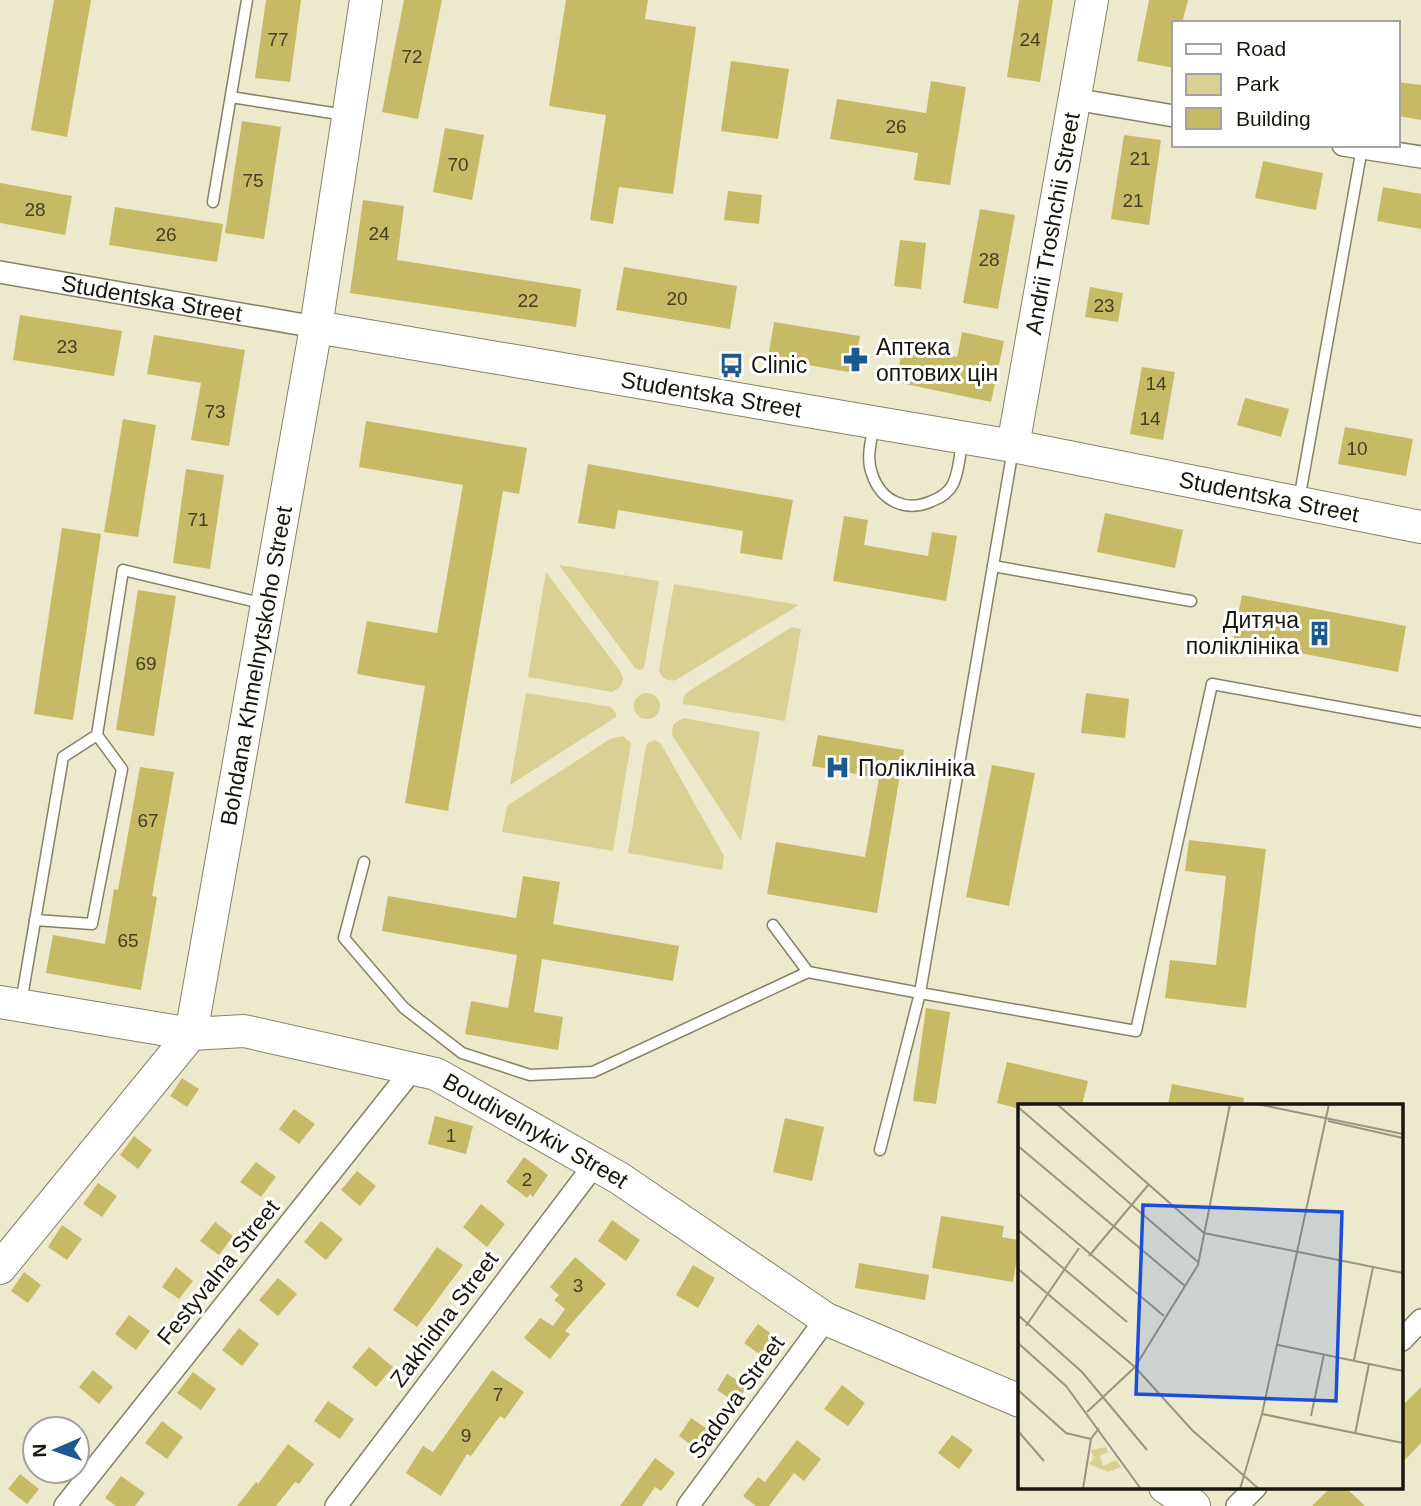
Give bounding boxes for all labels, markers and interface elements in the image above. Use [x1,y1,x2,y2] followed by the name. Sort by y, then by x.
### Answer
[1172,21,1400,147] legend
[267,29,289,50] house number: 77
[1019,29,1041,50] house number: 24
[1236,37,1286,60] text: Road
[401,46,423,67] house number: 72
[1236,72,1280,95] text: Park
[1236,107,1311,130] text: Building
[1020,110,1085,337] street label: Andrii Troshchii Street
[885,116,907,137] house number: 26
[1129,148,1151,169] house number: 21
[447,154,469,175] house number: 70
[242,170,264,191] house number: 75
[1122,190,1144,211] house number: 21
[24,199,46,220] house number: 28
[368,223,390,244] house number: 24
[155,224,177,245] house number: 26
[978,249,1000,270] house number: 28
[59,270,245,327] street label: Studentska Street
[666,288,688,309] house number: 20
[517,290,539,311] house number: 22
[1093,295,1115,316] house number: 23
[876,334,998,386] place label: Аптека оптових цін
[56,336,78,357] house number: 23
[842,346,870,374] pharmacy icon: Аптека оптових цін
[717,351,745,379] bus stop icon: Clinic
[751,352,807,378] place label: Clinic
[619,366,804,423] street label: Studentska Street
[1145,373,1167,394] house number: 14
[204,401,226,422] house number: 73
[1139,408,1161,429] house number: 14
[1346,438,1368,459] house number: 10
[1177,466,1362,527] street label: Studentska Street
[215,504,297,827] street label: Bohdana Khmelnytskoho Street
[187,509,209,530] house number: 71
[1186,607,1299,659] place label: Дитяча поліклініка
[1305,619,1333,647] building icon: Дитяча поліклініка
[135,653,157,674] house number: 69
[824,754,852,782] hospital icon: Поліклініка
[858,755,976,781] place label: Поліклініка
[137,810,159,831] house number: 67
[117,930,139,951] house number: 65
[438,1068,634,1194] street label: Boudivelnykiv Street
[1018,1104,1404,1488] inset map
[446,1125,456,1146] house number: 1
[522,1169,532,1190] house number: 2
[152,1194,285,1350] street label: Festyvalna Street
[385,1246,504,1392] street label: Zakhidna Street
[573,1275,583,1296] house number: 3
[683,1330,790,1464] street label: Sadova Street
[493,1384,503,1405] house number: 7
[21,1415,91,1485] north arrow
[461,1425,471,1446] house number: 9
[29,1443,50,1458] text: N

